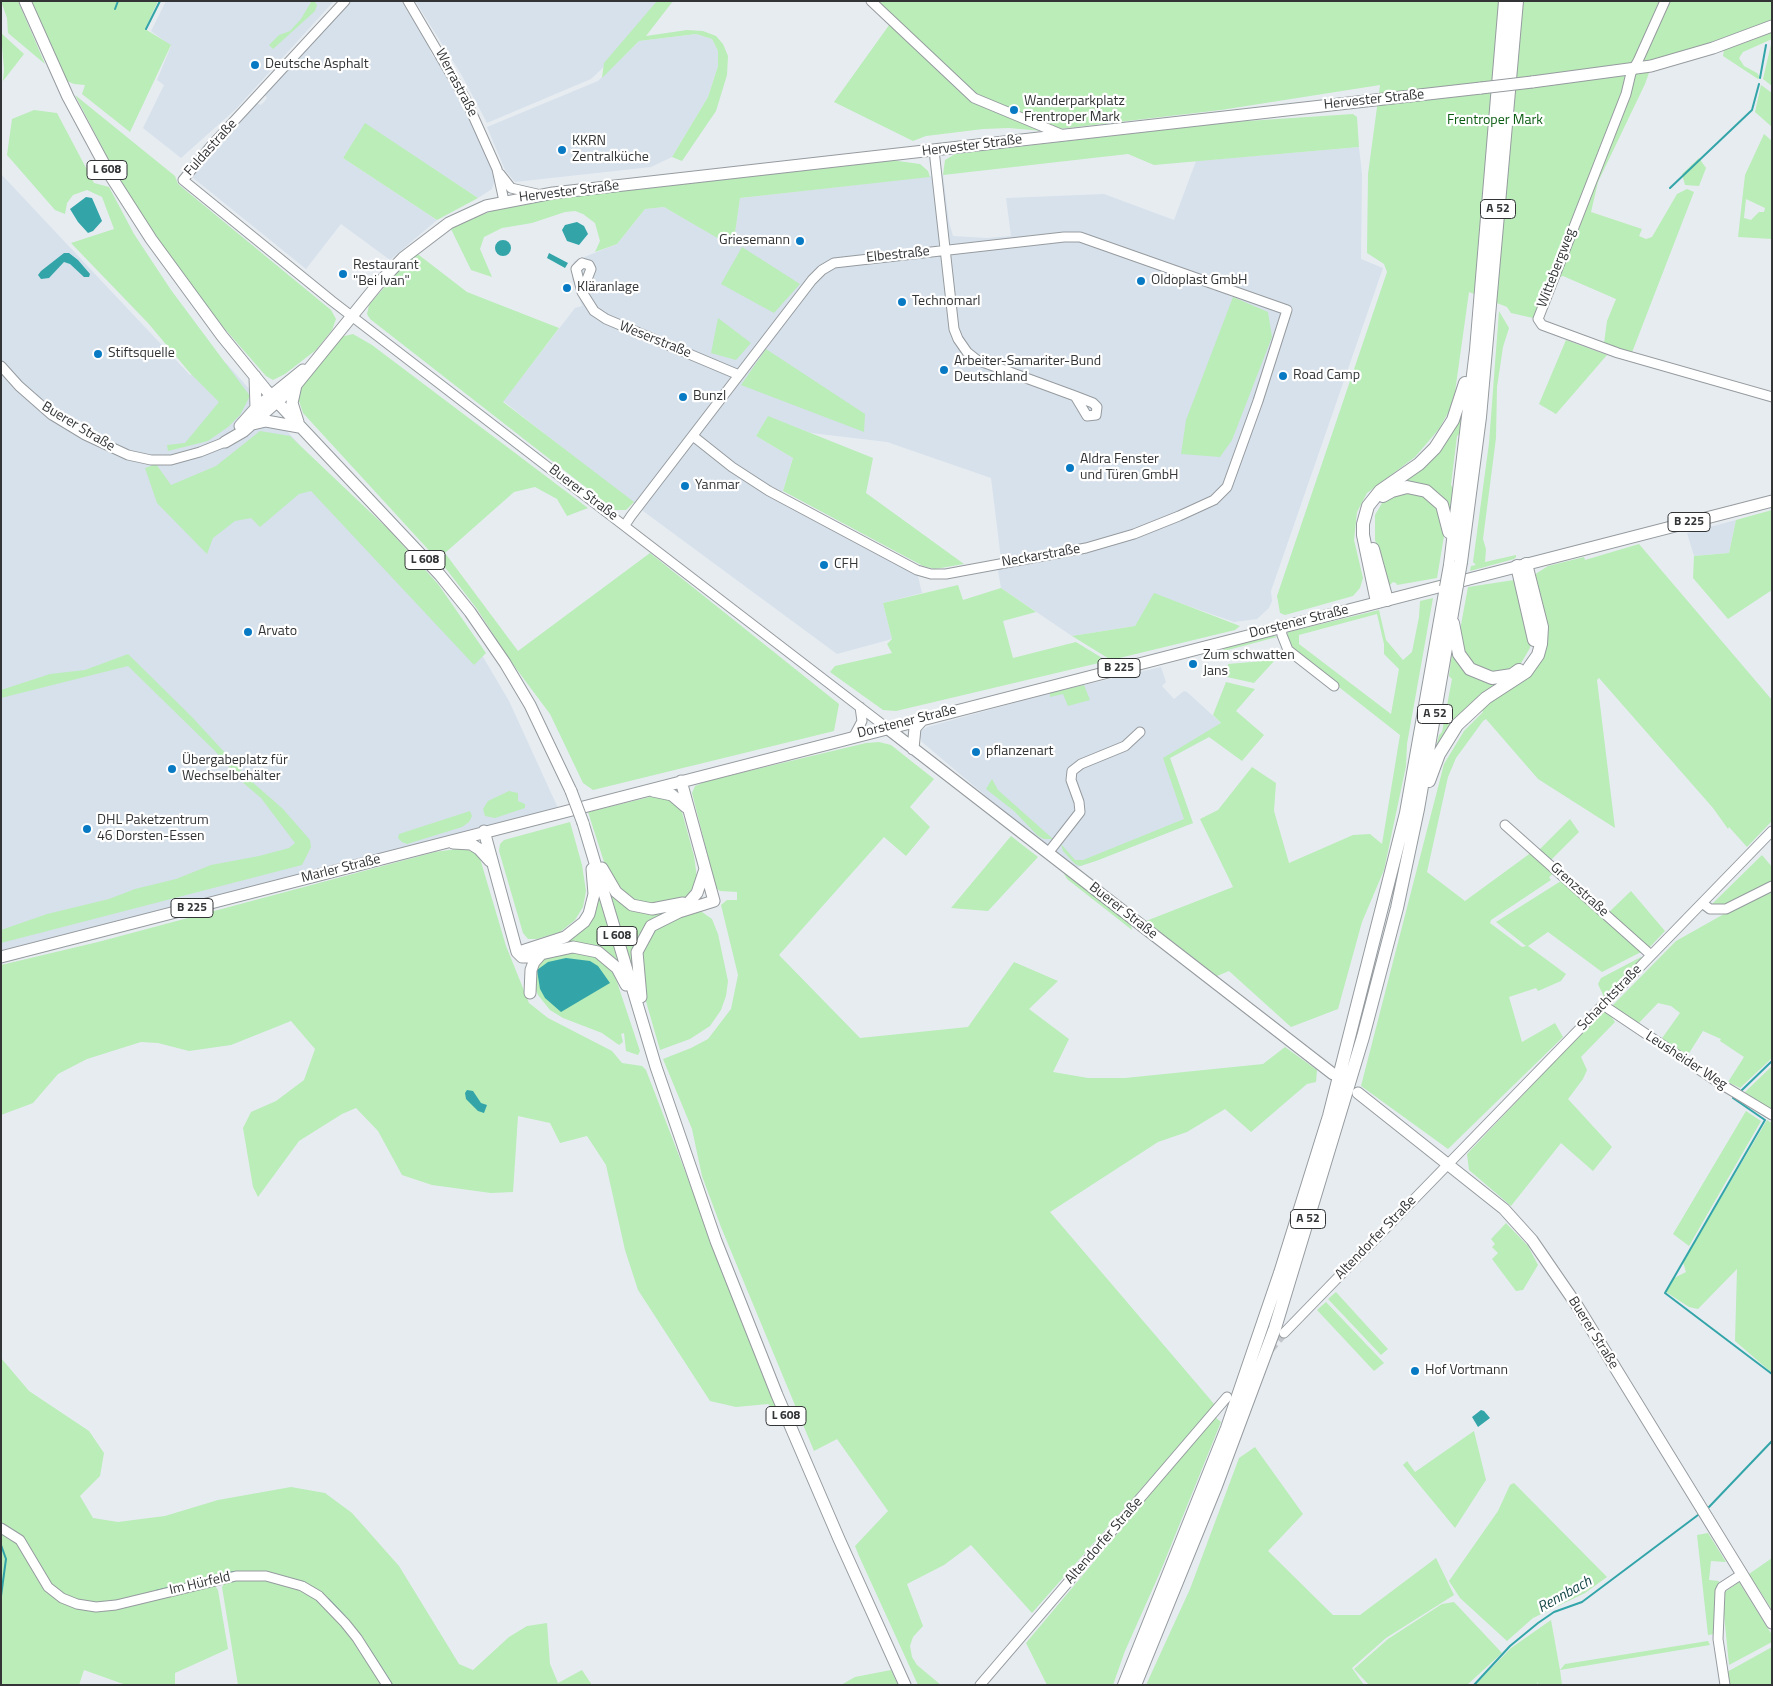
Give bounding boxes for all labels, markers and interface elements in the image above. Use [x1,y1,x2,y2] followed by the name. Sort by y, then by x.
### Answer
[431,46,481,120] street label: Werrastraße
[265,57,369,73] place label: Deutsche Asphalt
[249,59,261,71] marker: Deutsche Asphalt
[1323,86,1425,114] street label: Hervester Straße
[1024,94,1125,126] place label: Wanderparkplatz Frentroper Mark
[1008,104,1020,116] marker: Wanderparkplatz Frentroper Mark
[1447,113,1543,129] park label: Frentroper Mark
[181,116,241,180] street label: Fuldastraße
[921,132,1023,160] street label: Hervester Straße
[572,134,649,166] place label: KKRN Zentralküche
[556,144,568,156] marker: KKRN Zentralküche
[87,160,127,180] road number: L 608
[518,178,620,206] street label: Hervester Straße
[1480,200,1516,218] road number: A 52
[1534,226,1580,310] street label: Wittebergweg
[719,233,790,249] place label: Griesemann
[794,235,806,247] marker: Griesemann
[865,243,931,267] street label: Elbestraße
[353,258,419,290] place label: Restaurant "Bei Ivan"
[337,268,349,280] marker: Restaurant "Bei Ivan"
[1151,273,1247,289] place label: Oldoplast GmbH
[1135,275,1147,287] marker: Oldoplast GmbH
[577,280,639,296] place label: Kläranlage
[561,282,573,294] marker: Kläranlage
[912,294,980,310] place label: Technomarl
[896,296,908,308] marker: Technomarl
[617,318,693,362] street label: Weserstraße
[108,346,175,362] place label: Stiftsquelle
[92,348,104,360] marker: Stiftsquelle
[954,354,1101,387] place label: Arbeiter-Samariter-Bund Deutschland
[938,364,950,376] marker: Arbeiter-Samariter-Bund Deutschland
[1293,368,1360,384] place label: Road Camp
[1277,370,1289,382] marker: Road Camp
[693,389,726,405] place label: Bunzl
[677,391,689,403] marker: Bunzl
[38,399,118,455] street label: Buerer Straße
[1080,452,1178,484] place label: Aldra Fenster und Türen GmbH
[545,462,621,524] street label: Buerer Straße
[1064,462,1076,474] marker: Aldra Fenster und Türen GmbH
[695,478,740,494] place label: Yanmar
[679,480,691,492] marker: Yanmar
[1668,512,1710,532] road number: B 225
[1000,541,1082,571] street label: Neckarstraße
[405,550,445,570] road number: L 608
[834,557,858,573] place label: CFH
[818,559,830,571] marker: CFH
[1248,602,1350,642] street label: Dorstener Straße
[258,624,297,640] place label: Arvato
[242,626,254,638] marker: Arvato
[1203,648,1295,680] place label: Zum schwatten Jans
[1098,658,1140,678] road number: B 225
[1187,658,1199,670] marker: Zum schwatten Jans
[856,702,958,742] street label: Dorstener Straße
[1418,704,1452,724] road number: A 52
[986,744,1053,760] place label: pflanzenart
[970,746,982,758] marker: pflanzenart
[182,753,288,786] place label: Übergabeplatz für Wechselbehälter
[166,763,178,775] marker: Übergabeplatz für Wechselbehälter
[97,813,209,846] place label: DHL Paketzentrum 46 Dorsten-Essen
[81,823,93,835] marker: DHL Paketzentrum 46 Dorsten-Essen
[300,851,382,887] street label: Marler Straße
[1546,859,1612,921] street label: Grenzstraße
[1085,879,1161,943] street label: Buerer Straße
[171,898,213,918] road number: B 225
[597,926,637,946] road number: L 608
[1574,962,1646,1034] street label: Schachtstraße
[1642,1028,1730,1094] street label: Leusheider Weg
[1332,1193,1420,1283] street label: Altendorfer Straße
[1290,1210,1326,1228] road number: A 52
[1564,1294,1622,1372] street label: Buerer Straße
[1425,1363,1508,1379] place label: Hof Vortmann
[1409,1365,1421,1377] marker: Hof Vortmann
[766,1406,806,1425] road number: L 608
[1062,1494,1146,1588] street label: Altendorfer Straße
[168,1569,232,1599] street label: Im Hürfeld
[1535,1573,1595,1617] water label: Rennbach

